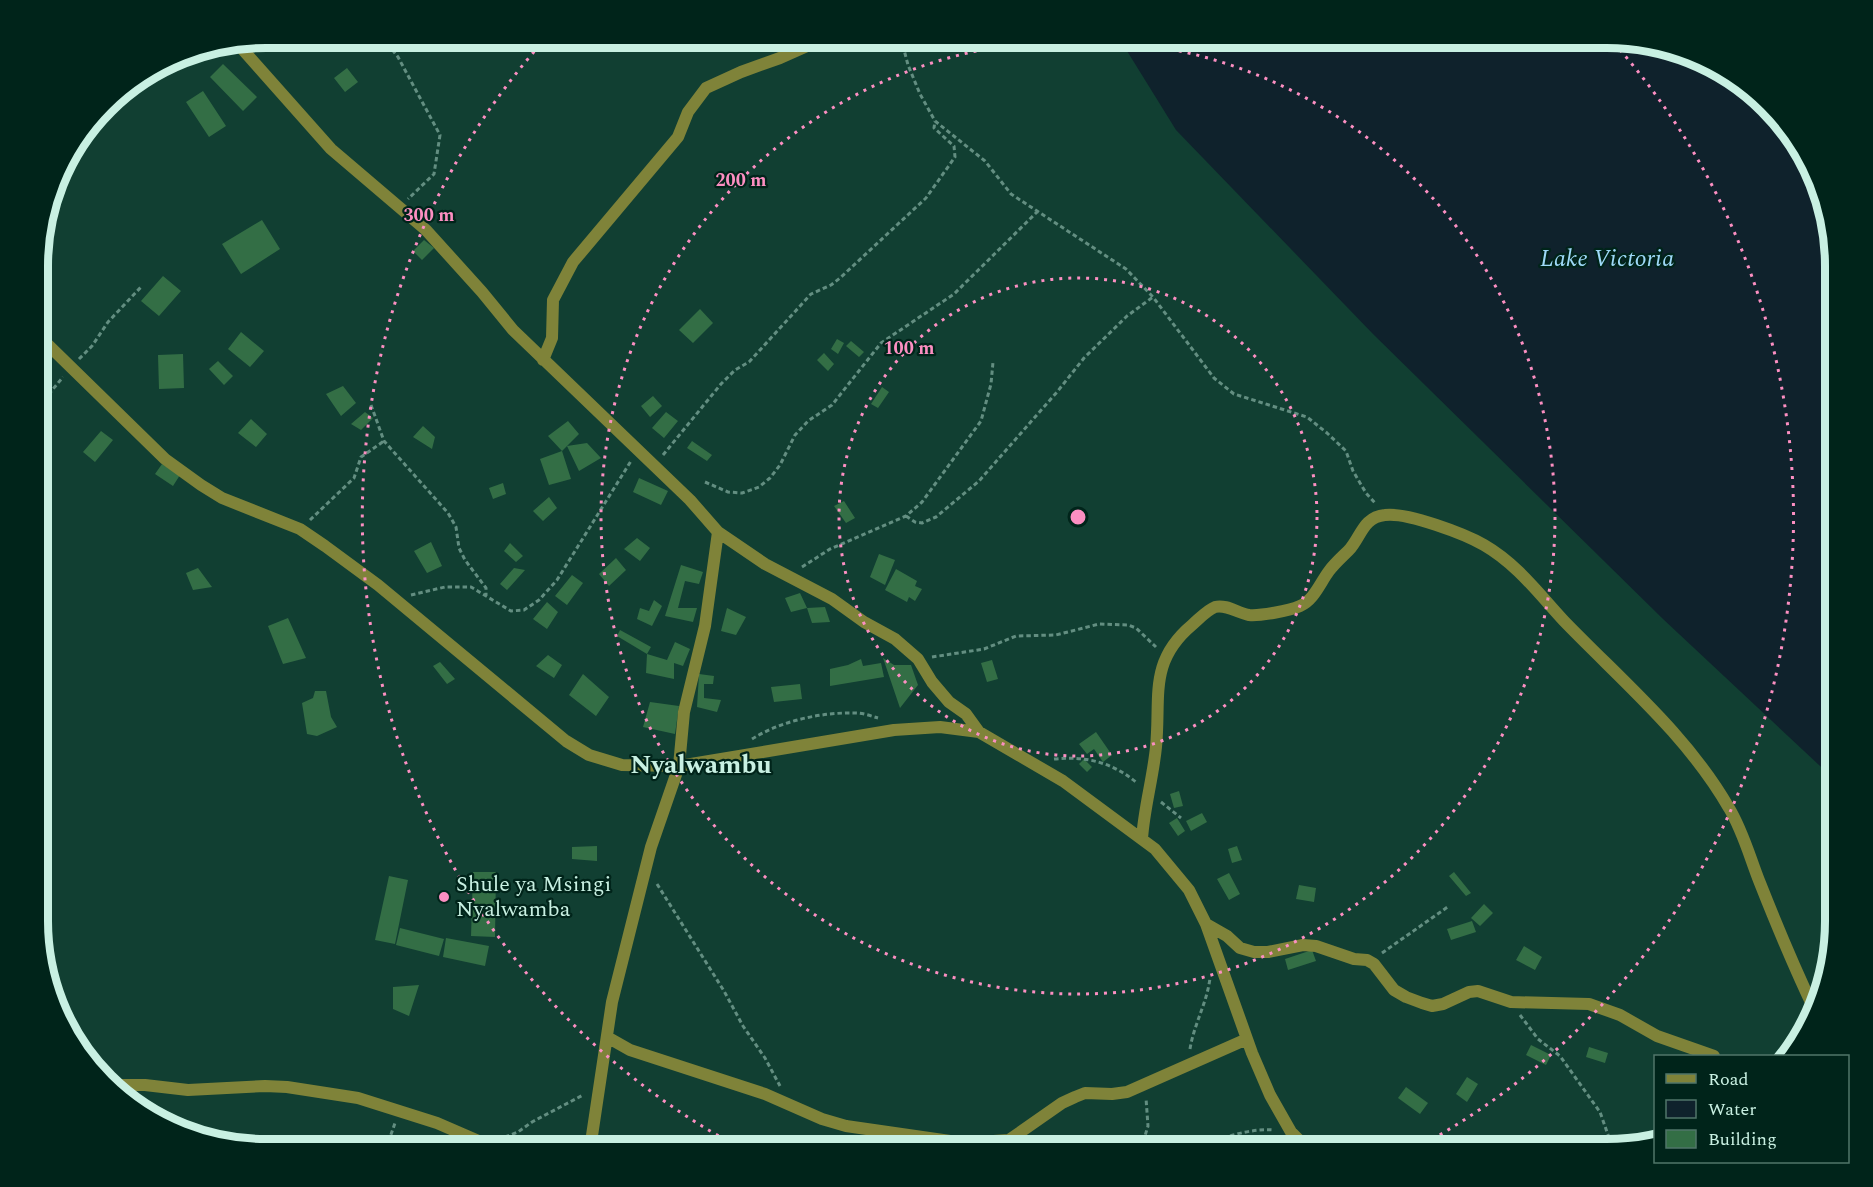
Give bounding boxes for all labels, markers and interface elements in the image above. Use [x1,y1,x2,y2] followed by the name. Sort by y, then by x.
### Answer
[715,167,767,194] text: 200 m
[403,202,455,229] text: 300 m
[1540,241,1674,277] water label: Lake Victoria
[883,335,935,362] text: 100 m
[1068,507,1088,527] centre of rings
[630,745,772,785] district label: Nyalwambu
[456,868,611,926] place label: Shule ya Msingi Nyalwamba
[437,890,451,904] marker: Shule ya Msingi Nyalwamba
[1654,1055,1849,1163] legend
[1708,1066,1749,1093] text: Road
[1708,1096,1756,1123] text: Water
[1708,1126,1777,1153] text: Building

